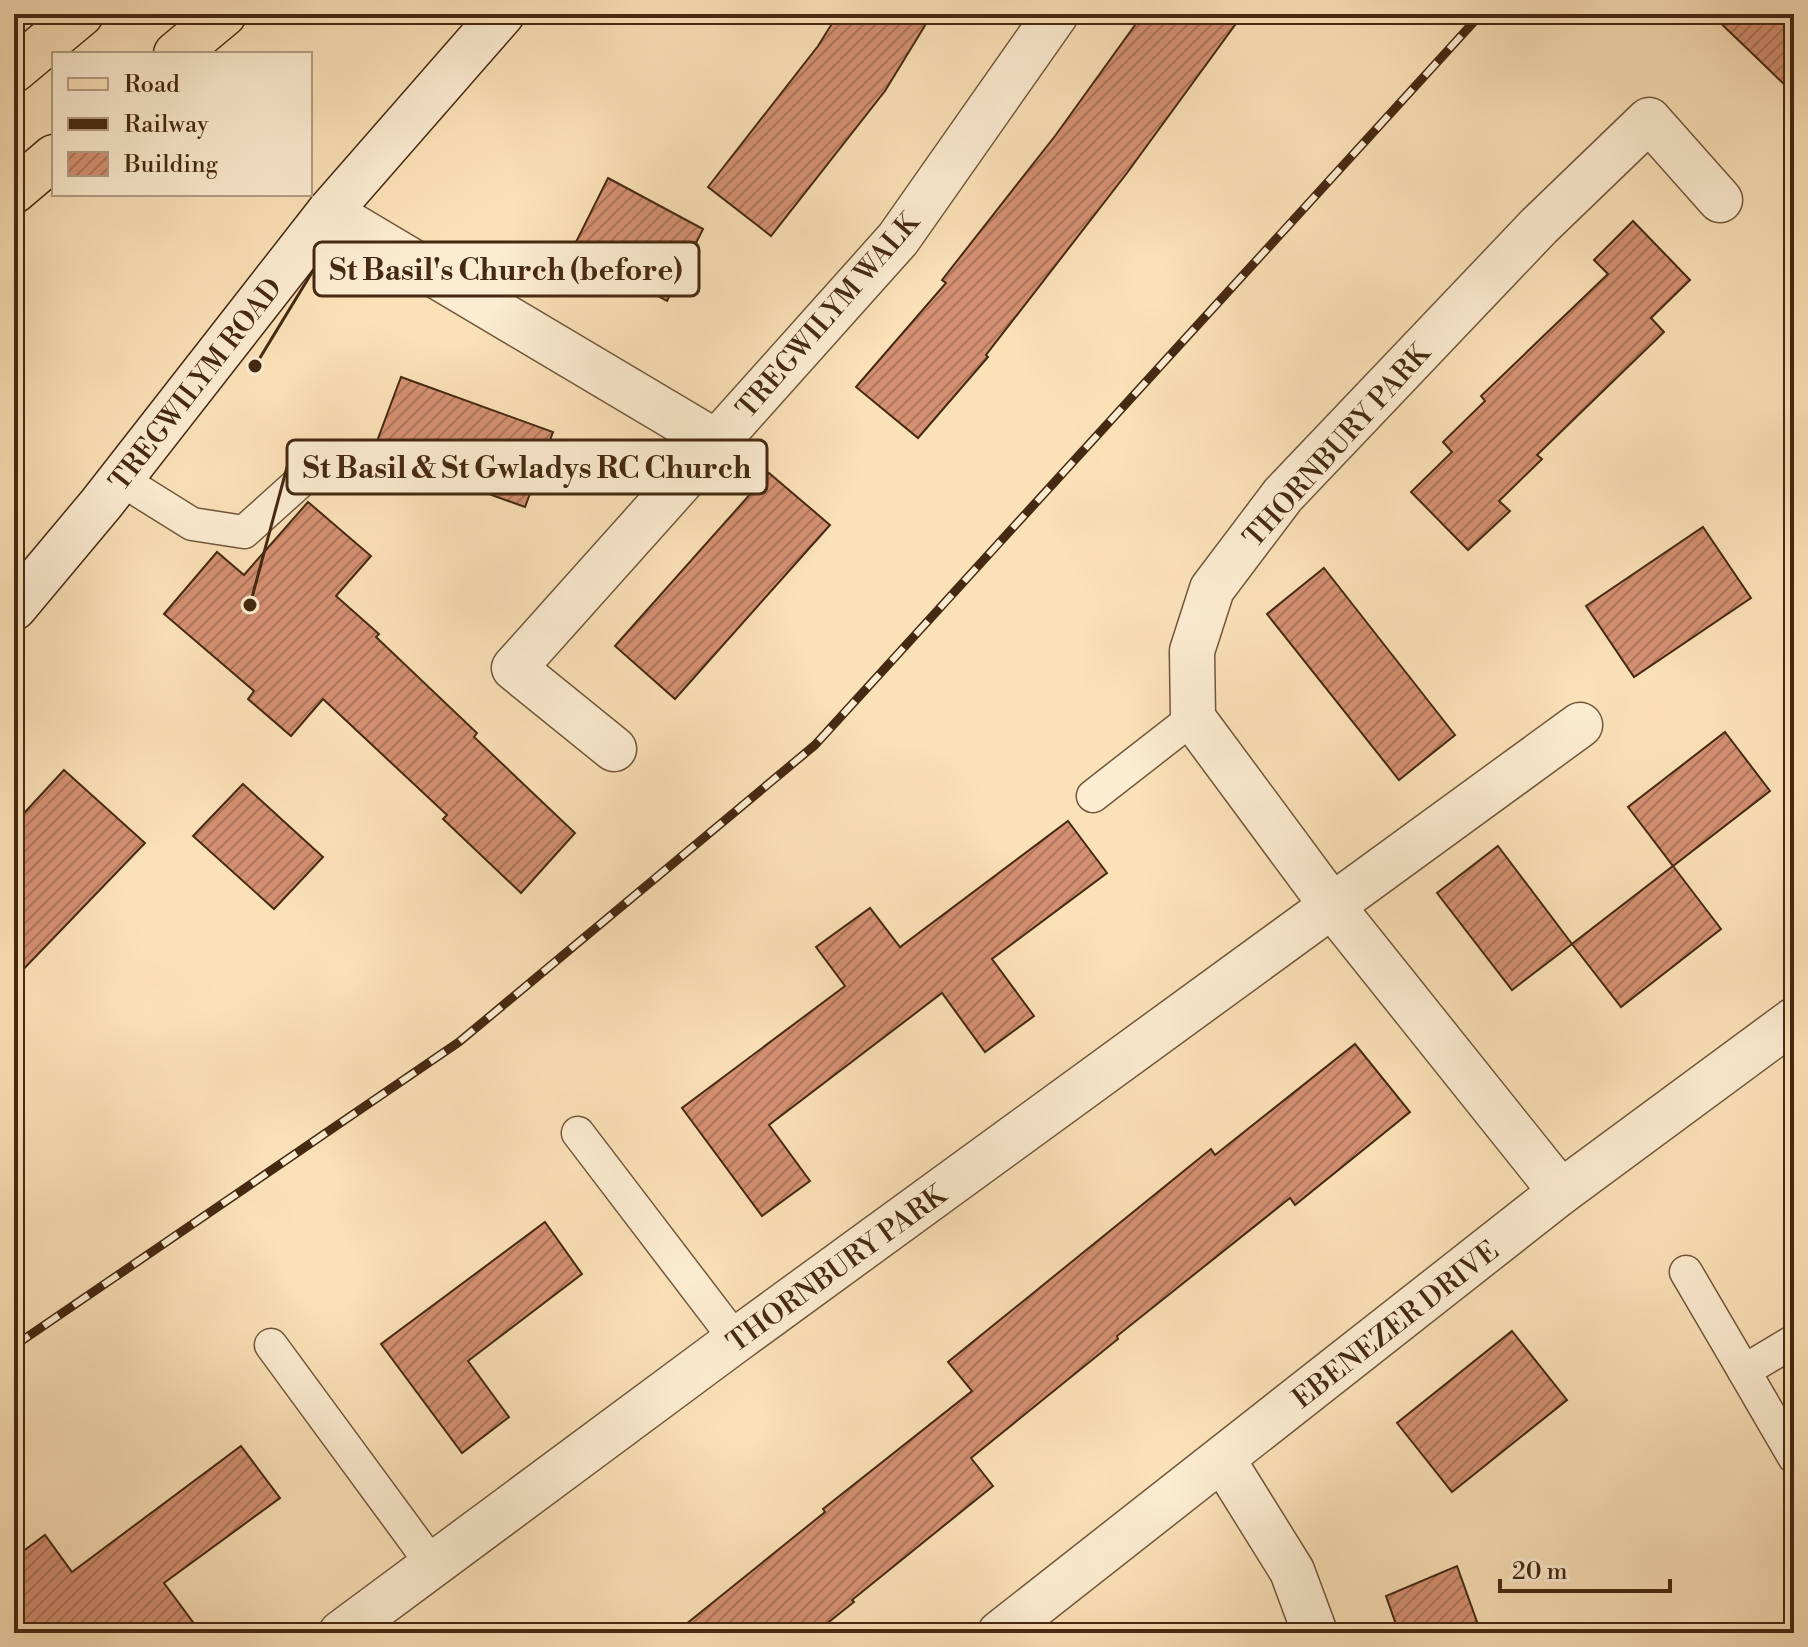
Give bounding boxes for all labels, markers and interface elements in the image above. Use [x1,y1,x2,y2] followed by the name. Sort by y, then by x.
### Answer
[52,52,312,196] legend
[124,70,180,100] text: Road
[124,110,209,140] text: Railway
[123,150,218,180] text: Building
[729,205,928,426] street label: TREGWILYM WALK
[314,242,699,296] callout: St Basil's Church (before)
[329,252,683,290] text: St Basil's Church (before)
[102,271,290,498] street label: TREGWILYM ROAD
[1236,336,1439,555] street label: THORNBURY PARK
[287,440,767,494] callout: St Basil & St Gwladys RC Church
[303,450,752,488] text: St Basil & St Gwladys RC Church
[721,1177,954,1360] street label: THORNBURY PARK
[1286,1234,1506,1417] street label: EBENEZER DRIVE
[1500,1543,1670,1593] scale bar
[1512,1557,1568,1587] text: 20 m

